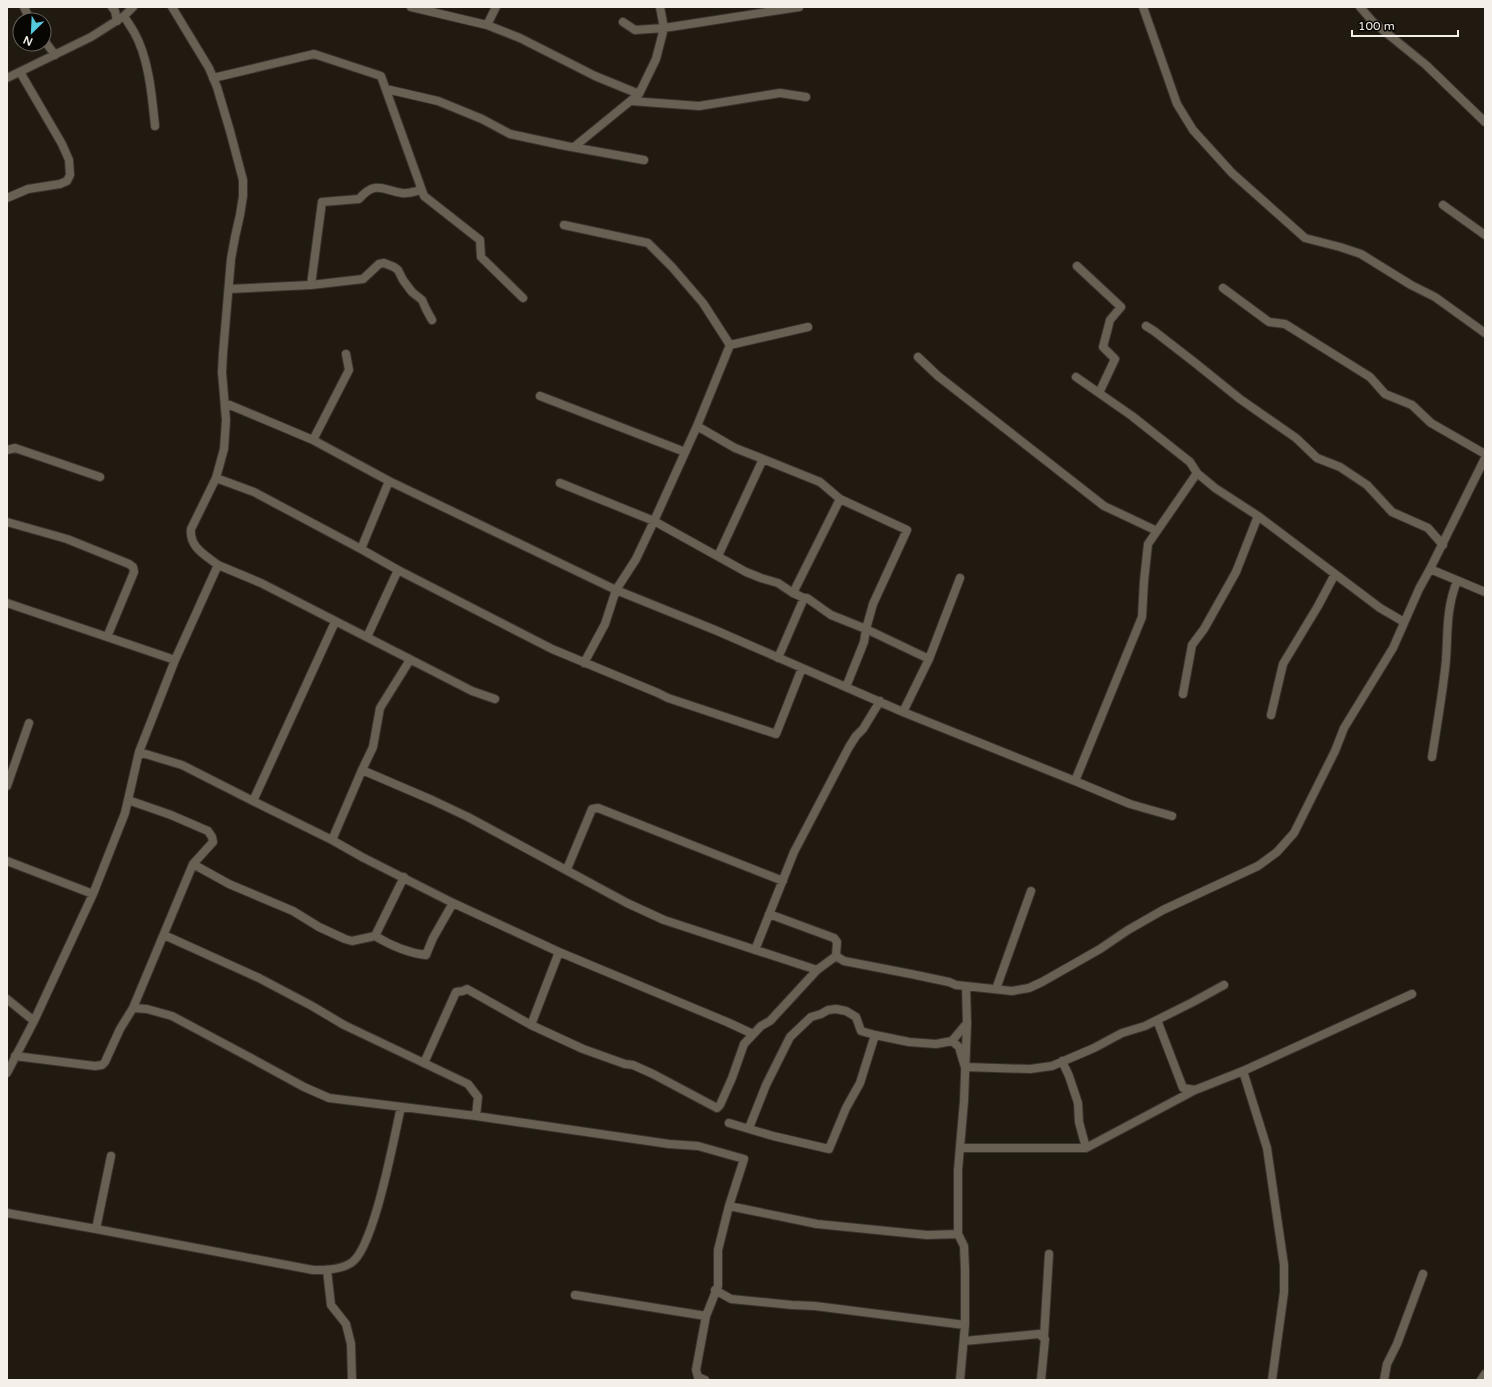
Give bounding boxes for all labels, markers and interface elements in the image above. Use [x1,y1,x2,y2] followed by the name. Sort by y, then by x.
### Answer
[12,12,52,52] north arrow
[1352,12,1458,38] scale bar
[1358,19,1395,33] text: 100 m
[21,33,35,48] text: N

